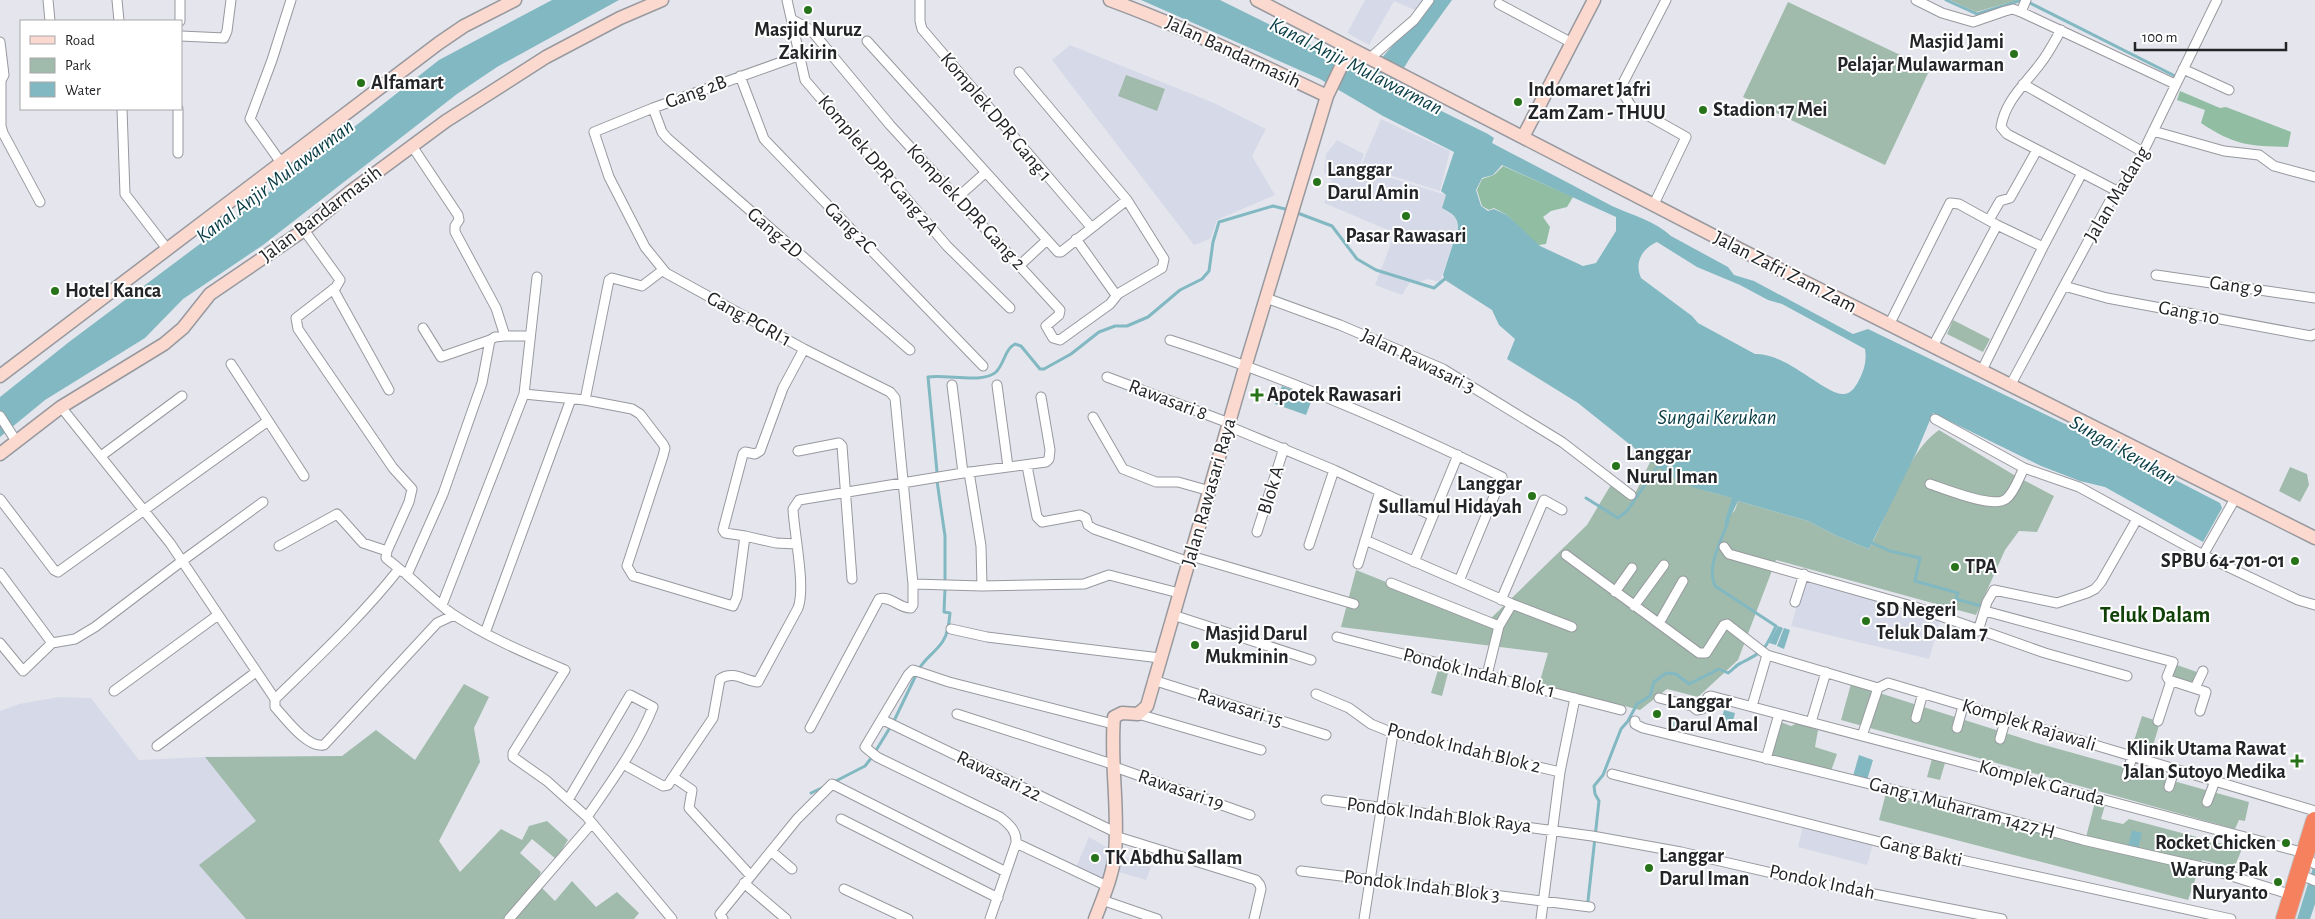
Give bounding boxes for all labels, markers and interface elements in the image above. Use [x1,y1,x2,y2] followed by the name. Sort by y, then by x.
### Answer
[802,4,814,16] marker: Masjid Nuruz Zakirin
[1162,12,1304,92] street label: Jalan Bandarmasih
[1266,13,1446,119] water label: Kanal Anjir Mulawarman
[20,20,182,110] legend
[754,20,862,63] place label: Masjid Nuruz Zakirin
[2135,20,2286,52] scale bar
[2142,30,2177,45] text: 100 m
[1837,32,2004,75] place label: Masjid Jami Pelajar Mulawarman
[65,33,95,48] text: Road
[2008,48,2020,60] marker: Masjid Jami Pelajar Mulawarman
[936,49,1056,185] street label: Komplek DPR Gang 1
[65,58,91,73] text: Park
[662,72,730,112] street label: Gang 2B
[371,73,444,93] place label: Alfamart
[355,77,367,89] marker: Alfamart
[1528,80,1666,123] place label: Indomaret Jafri Zam Zam - THUU
[65,83,101,98] text: Water
[814,91,942,239] street label: Komplek DPR Gang 2A
[1512,96,1524,108] marker: Indomaret Jafri Zam Zam - THUU
[1713,100,1828,120] place label: Stadion 17 Mei
[1697,104,1709,116] marker: Stadion 17 Mei
[192,115,358,247] water label: Kanal Anjir Mulawarman
[903,140,1029,274] street label: Komplek DPR Gang 2
[2081,143,2153,245] street label: Jalan Madang
[1327,160,1419,203] place label: Langgar Darul Amin
[256,162,386,266] street label: Jalan Bandarmasih
[1311,176,1323,188] marker: Langgar Darul Amin
[820,198,880,258] street label: Gang 2C
[743,204,807,262] street label: Gang 2D
[1400,210,1412,222] marker: Pasar Rawasari
[1345,226,1467,246] place label: Pasar Rawasari
[1710,227,1860,317] street label: Jalan Zafri Zam Zam
[2208,272,2264,300] street label: Gang 9
[65,281,162,301] place label: Hotel Kanca
[49,285,61,297] marker: Hotel Kanca
[703,288,795,350] street label: Gang PGRI 1
[2157,297,2221,329] street label: Gang 10
[1358,325,1478,397] street label: Jalan Rawasari 3
[1126,376,1210,424] street label: Rawasari 8
[1267,385,1401,405] place label: Apotek Rawasari
[1251,389,1263,401] marker: Apotek Rawasari
[1658,407,1777,428] water label: Sungai Kerukan
[2066,411,2180,489] water label: Sungai Kerukan
[1178,416,1240,568] street label: Jalan Rawasari Raya
[1626,444,1718,487] place label: Langgar Nurul Iman
[1610,460,1622,472] marker: Langgar Nurul Iman
[1254,463,1288,517] street label: Blok A
[1379,474,1522,517] place label: Langgar Sullamul Hidayah
[1526,490,1538,502] marker: Langgar Sullamul Hidayah
[2161,551,2285,571] place label: SPBU 64-701-01
[2289,555,2301,567] marker: SPBU 64-701-01
[1965,557,1997,577] place label: TPA
[1949,561,1961,573] marker: TPA
[1876,600,1988,643] place label: SD Negeri Teluk Dalam 7
[2100,604,2210,626] district label: Teluk Dalam
[1860,615,1872,627] marker: SD Negeri Teluk Dalam 7
[1205,624,1308,667] place label: Masjid Darul Mukminin
[1189,639,1201,651] marker: Masjid Darul Mukminin
[1401,644,1557,702] street label: Pondok Indah Blok 1
[1195,685,1285,731] street label: Rawasari 15
[1667,692,1758,735] place label: Langgar Darul Amal
[1959,695,2099,755] street label: Komplek Rajawali
[1651,708,1663,720] marker: Langgar Darul Amal
[1385,719,1543,777] street label: Pondok Indah Blok 2
[2123,739,2286,782] place label: Klinik Utama Rawat Jalan Sutoyo Medika
[954,747,1044,805] street label: Rawasari 22
[2290,754,2304,768] marker: Klinik Utama Rawat Jalan Sutoyo Medika
[1977,757,2107,809] street label: Komplek Garuda
[1135,766,1227,814] street label: Rawasari 19
[1867,774,2057,842] street label: Gang 1 Muharram 1427 H
[1345,794,1533,836] street label: Pondok Indah Blok Raya
[1878,832,1964,870] street label: Gang Bakti
[2155,833,2276,853] place label: Rocket Chicken
[2280,837,2292,849] marker: Rocket Chicken
[1659,846,1749,889] place label: Langgar Darul Iman
[1105,848,1242,868] place label: TK Abdhu Sallam
[1089,852,1101,864] marker: TK Abdhu Sallam
[2171,860,2268,903] place label: Warung Pak Nuryanto
[1767,861,1877,903] street label: Pondok Indah
[1643,862,1655,874] marker: Langgar Darul Iman
[1343,867,1501,905] street label: Pondok Indah Blok 3
[2272,876,2284,888] marker: Warung Pak Nuryanto

